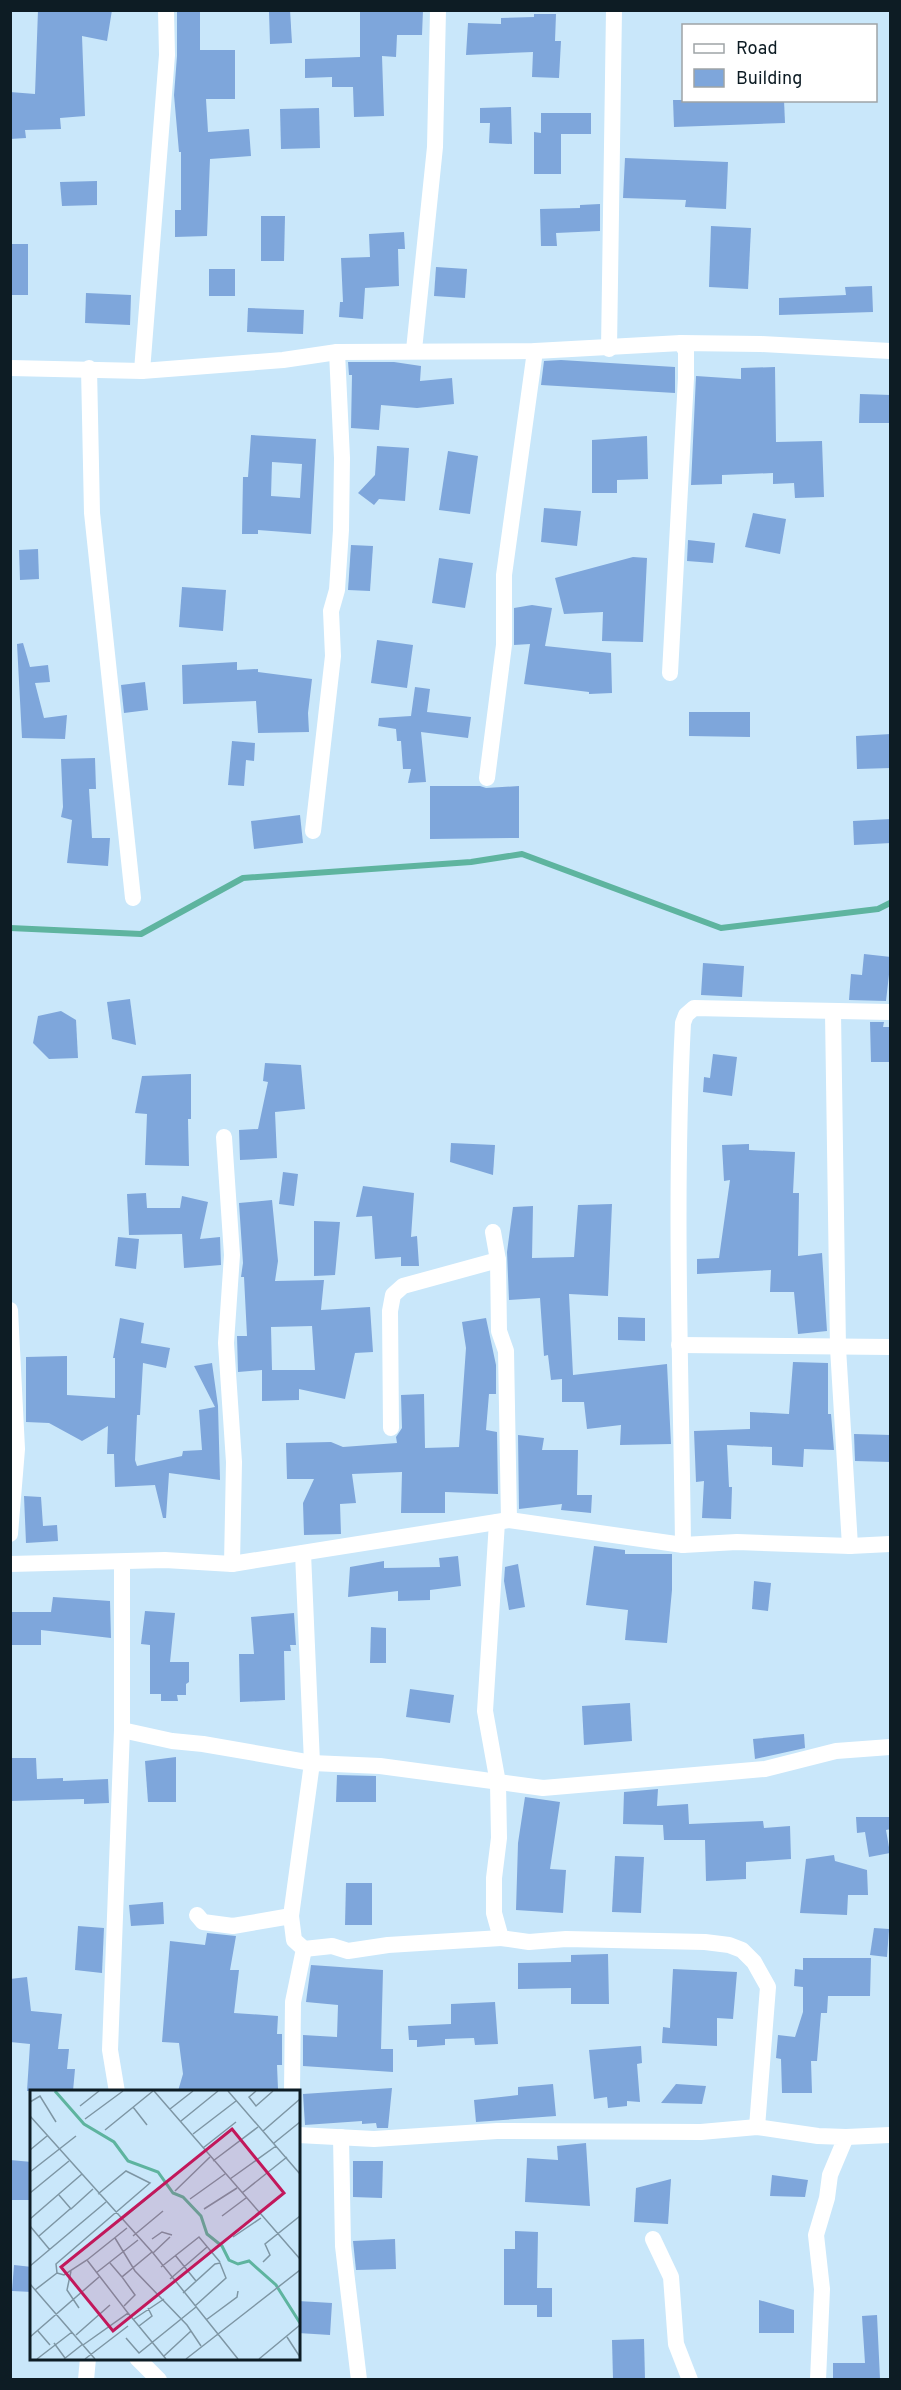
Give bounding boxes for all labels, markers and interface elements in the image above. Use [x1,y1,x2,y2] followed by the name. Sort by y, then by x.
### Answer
[682,24,877,102] legend
[736,38,778,61] text: Road
[736,68,802,91] text: Building
[30,2090,300,2360] inset map

